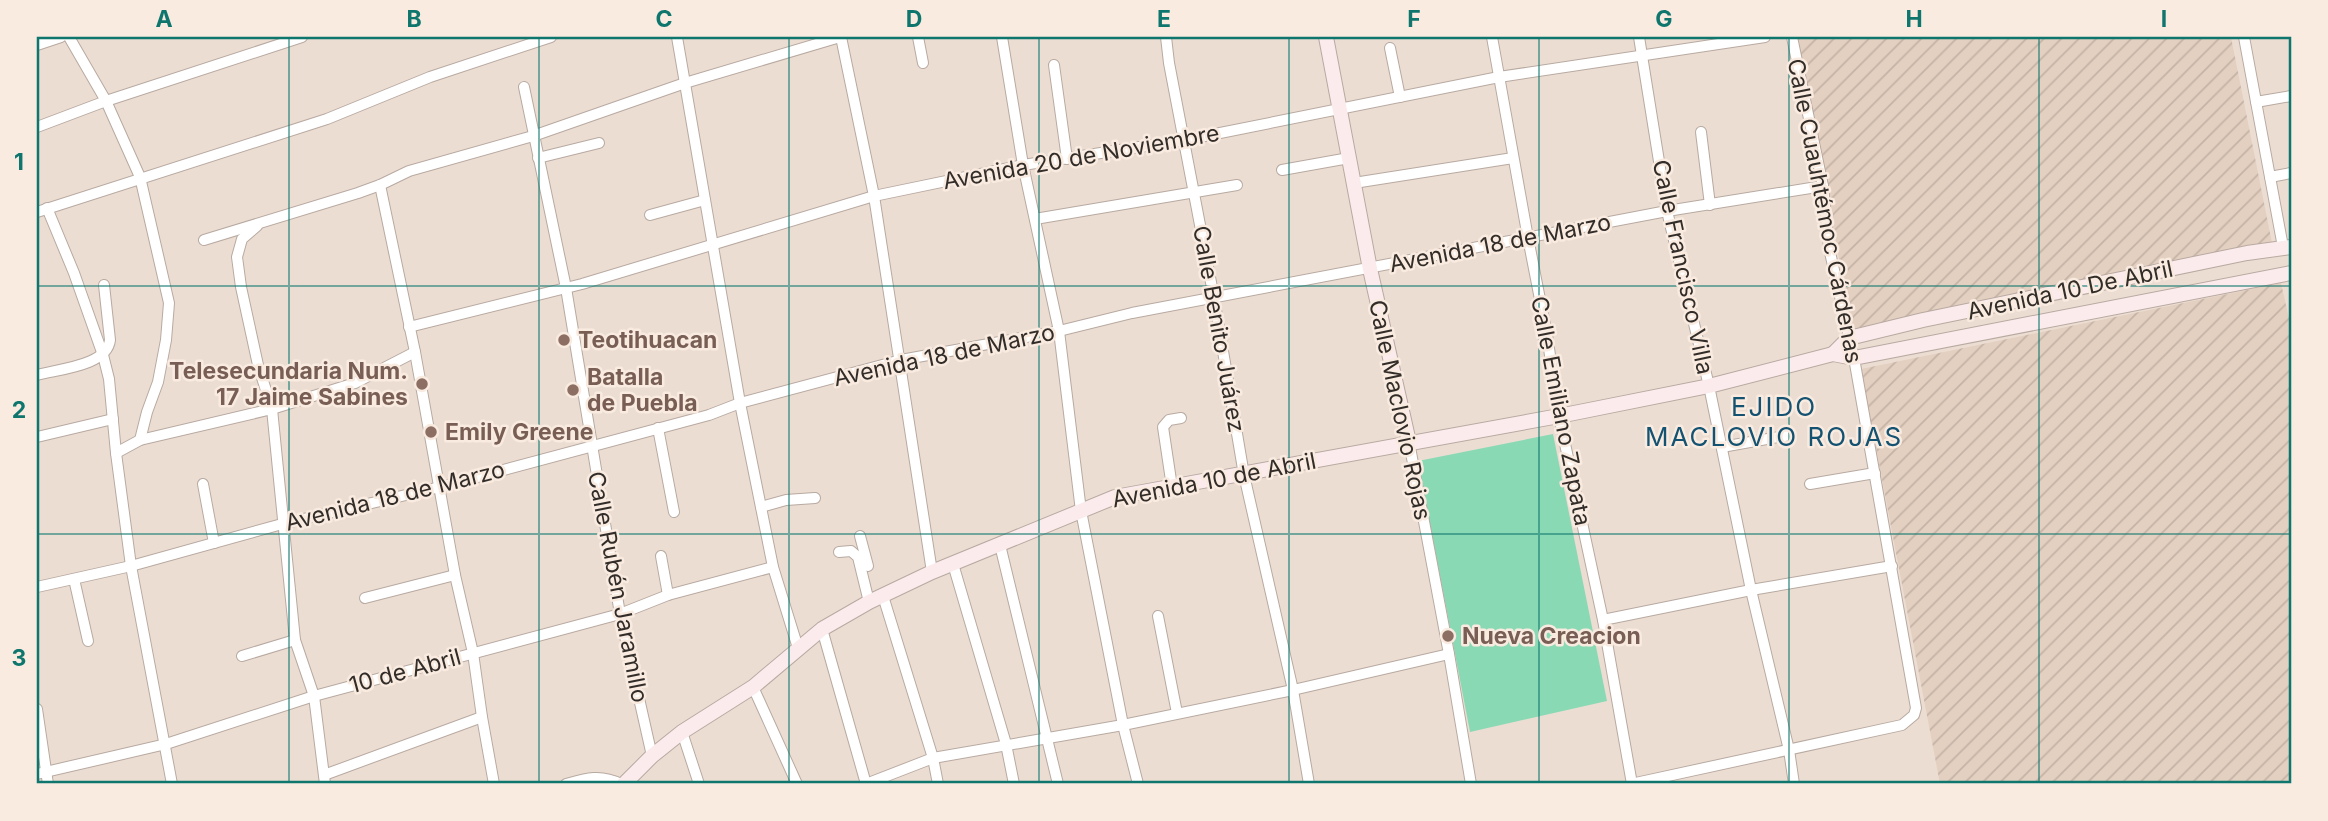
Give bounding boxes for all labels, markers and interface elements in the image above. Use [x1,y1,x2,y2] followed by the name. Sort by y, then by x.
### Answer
[155,5,173,33] text: A
[406,5,422,33] text: B
[655,5,673,33] text: C
[906,5,922,33] text: D
[1157,5,1171,33] text: E
[1407,5,1421,33] text: F
[1655,5,1673,33] text: G
[1905,5,1923,33] text: H
[2161,5,2167,33] text: I
[1782,56,1868,366] street label: Calle Cuauhtémoc Cárdenas
[941,119,1221,195] street label: Avenida 20 de Noviembre
[14,148,24,176] text: 1
[1647,157,1719,377] street label: Calle Francisco Villa
[1387,208,1613,278] street label: Avenida 18 de Marzo
[1187,223,1251,435] street label: Calle Benito Juárez
[1965,255,2175,325] street label: Avenida 10 De Abril
[1525,294,1597,528] street label: Calle Emiliano Zapata
[1363,297,1437,523] street label: Calle Maclovio Rojas
[831,318,1057,392] street label: Avenida 18 de Marzo
[578,326,717,354] place label: Teotihuacan
[556,332,572,348] marker: Teotihuacan
[169,357,408,411] place label: Telesecundaria Num. 17 Jaime Sabines
[587,363,698,417] place label: Batalla de Puebla
[414,376,430,392] marker: Telesecundaria Num. 17 Jaime Sabines
[565,382,581,398] marker: Batalla de Puebla
[1645,391,1903,452] district label: EJIDO MACLOVIO ROJAS
[12,396,26,424] text: 2
[445,418,593,446] place label: Emily Greene
[423,424,439,440] marker: Emily Greene
[1110,446,1318,514] street label: Avenida 10 de Abril
[282,455,508,537] street label: Avenida 18 de Marzo
[582,469,654,705] street label: Calle Rubén Jaramillo
[1462,622,1641,650] place label: Nueva Creacion
[1440,628,1456,644] marker: Nueva Creacion
[346,643,464,699] street label: 10 de Abril
[12,644,26,672] text: 3

